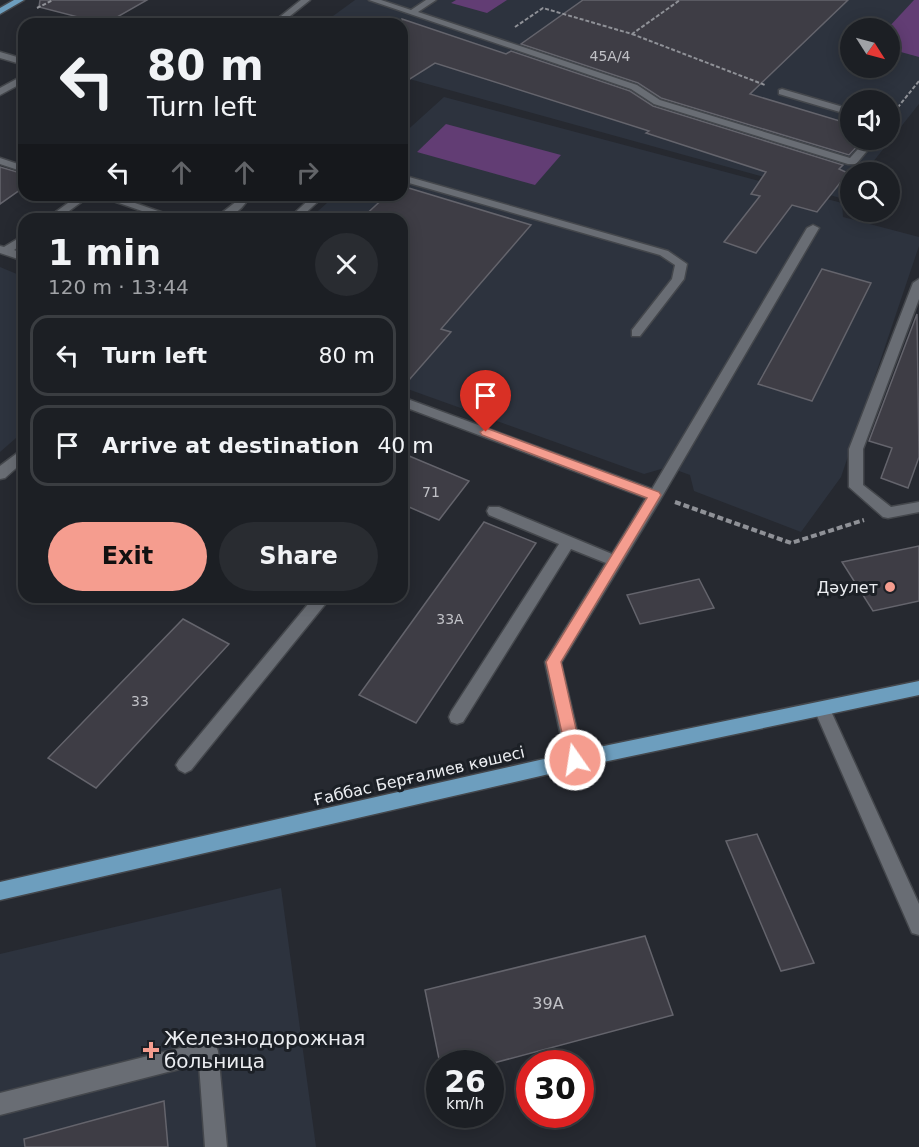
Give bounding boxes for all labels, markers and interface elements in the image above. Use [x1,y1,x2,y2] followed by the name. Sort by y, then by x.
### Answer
[840,18,900,78] north arrow
[840,18,900,222] map controls
[147,41,264,90] text: 80 m
[48,42,126,120] icon: left
[589,48,631,64] house number: 45А/4
[840,90,900,150] button: sound
[147,91,257,122] text: Turn left
[102,156,135,189] icon: left
[165,156,198,189] icon: ahead
[228,156,261,189] icon: ahead
[291,156,324,189] icon: right
[840,162,900,222] button: search
[48,232,161,273] text: 1 min
[315,233,378,296] button: close
[48,275,189,299] text: 120 m · 13:44
[51,339,84,372] icon: left
[102,343,207,368] text: Turn left
[319,343,375,368] text: 80 m
[460,370,511,432] pin
[469,379,502,412] icon: arrive
[51,429,84,462] icon: arrive
[102,433,359,458] text: Arrive at destination
[377,433,434,458] text: 40 m
[422,484,440,500] house number: 71
[48,522,207,591] button: Exit
[219,522,378,591] button: Share
[817,578,878,597] place label: Дәулет
[883,580,897,594] marker: Дәулет
[436,611,464,627] house number: 33А
[131,693,149,709] house number: 33
[543,728,607,792] position arrow
[311,742,527,810] street label: Ғаббас Берғалиев көшесі
[532,994,564,1013] house number: 39А
[164,1026,365,1073] place label: Железнодорожная больница
[142,1041,160,1059] marker: Железнодорожная больница
[516,1050,594,1128] speed limit sign: 30
[444,1064,486,1099] text: 26
[446,1095,484,1113] text: km/h

